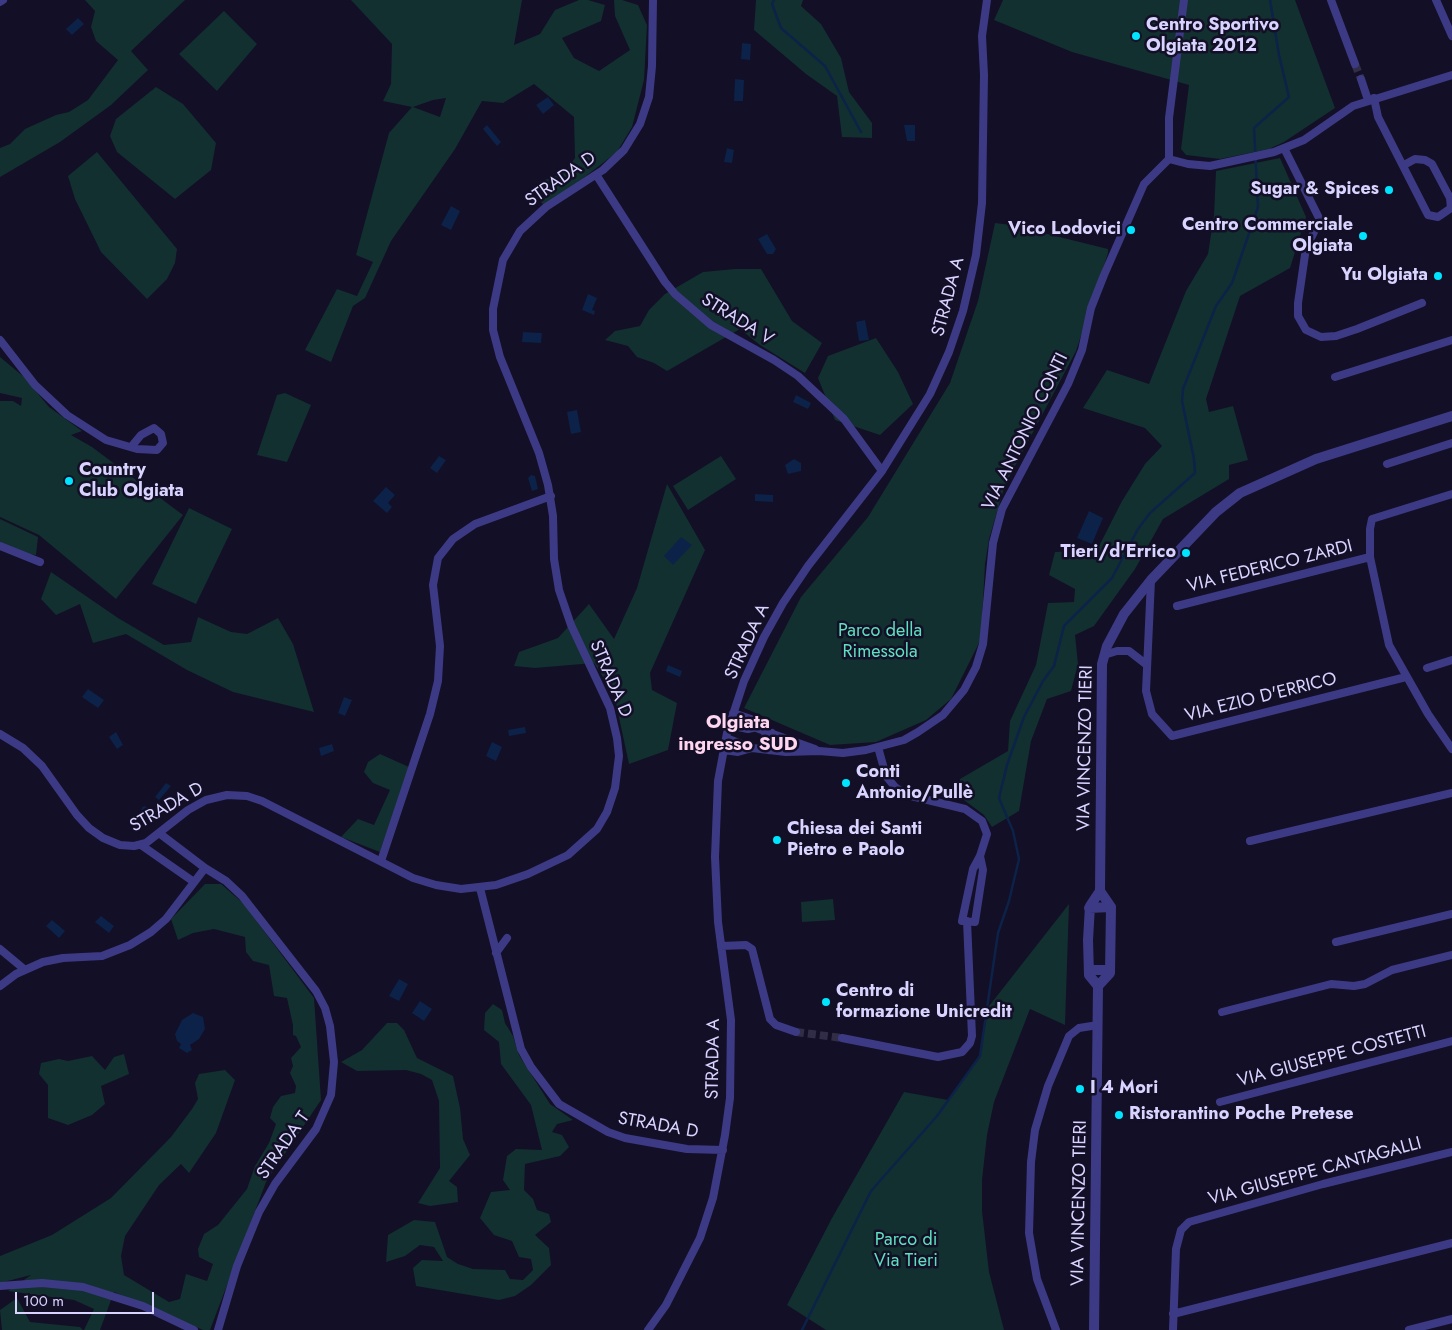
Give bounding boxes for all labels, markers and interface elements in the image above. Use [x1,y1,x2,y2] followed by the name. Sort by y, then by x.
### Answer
[1146,15,1279,58] place label: Centro Sportivo Olgiata 2012
[1130,30,1142,42] marker: Centro Sportivo Olgiata 2012
[521,148,601,212] street label: STRADA D
[1250,179,1379,201] place label: Sugar & Spices
[1383,184,1395,196] marker: Sugar & Spices
[1182,215,1353,258] place label: Centro Commerciale Olgiata
[1008,219,1121,241] place label: Vico Lodovici
[1125,224,1137,236] marker: Vico Lodovici
[1357,230,1369,242] marker: Centro Commerciale Olgiata
[928,255,970,339] street label: STRADA A
[1341,265,1428,287] place label: Yu Olgiata
[1432,270,1444,282] marker: Yu Olgiata
[697,289,777,351] street label: STRADA V
[979,350,1073,514] street label: VIA ANTONIO CONTI
[79,460,184,502] place label: Country Club Olgiata
[63,475,75,487] marker: Country Club Olgiata
[1185,536,1355,598] street label: VIA FEDERICO ZARDI
[1061,542,1176,564] place label: Tieri/d'Errico
[1180,547,1192,559] marker: Tieri/d'Errico
[721,601,775,683] street label: STRADA A
[838,621,922,664] park label: Parco della Rimessola
[584,637,636,721] street label: STRADA D
[1074,665,1098,831] street label: VIA VINCENZO TIERI
[1183,669,1339,727] street label: VIA EZIO D'ERRICO
[678,712,798,756] district label: Olgiata ingresso SUD
[856,762,973,804] place label: Conti Antonio/Pullè
[840,777,852,789] marker: Conti Antonio/Pullè
[126,778,208,838] street label: STRADA D
[787,819,922,862] place label: Chiesa dei Santi Pietro e Paolo
[771,834,783,846] marker: Chiesa dei Santi Pietro e Paolo
[836,981,1012,1024] place label: Centro di formazione Unicredit
[820,996,832,1008] marker: Centro di formazione Unicredit
[702,1018,726,1100] street label: STRADA A
[1235,1021,1429,1093] street label: VIA GIUSEPPE COSTETTI
[1090,1078,1158,1100] place label: I 4 Mori
[1074,1083,1086,1095] marker: I 4 Mori
[1129,1104,1354,1126] place label: Ristorantino Poche Pretese
[253,1108,315,1184] street label: STRADA T
[616,1108,700,1144] street label: STRADA D
[1113,1109,1125,1121] marker: Ristorantino Poche Pretese
[1068,1120,1092,1286] street label: VIA VINCENZO TIERI
[1206,1133,1424,1211] street label: VIA GIUSEPPE CANTAGALLI
[874,1230,938,1272] park label: Parco di Via Tieri
[18,1282,156,1314] scale bar
[23,1290,64,1312] text: 100 m

